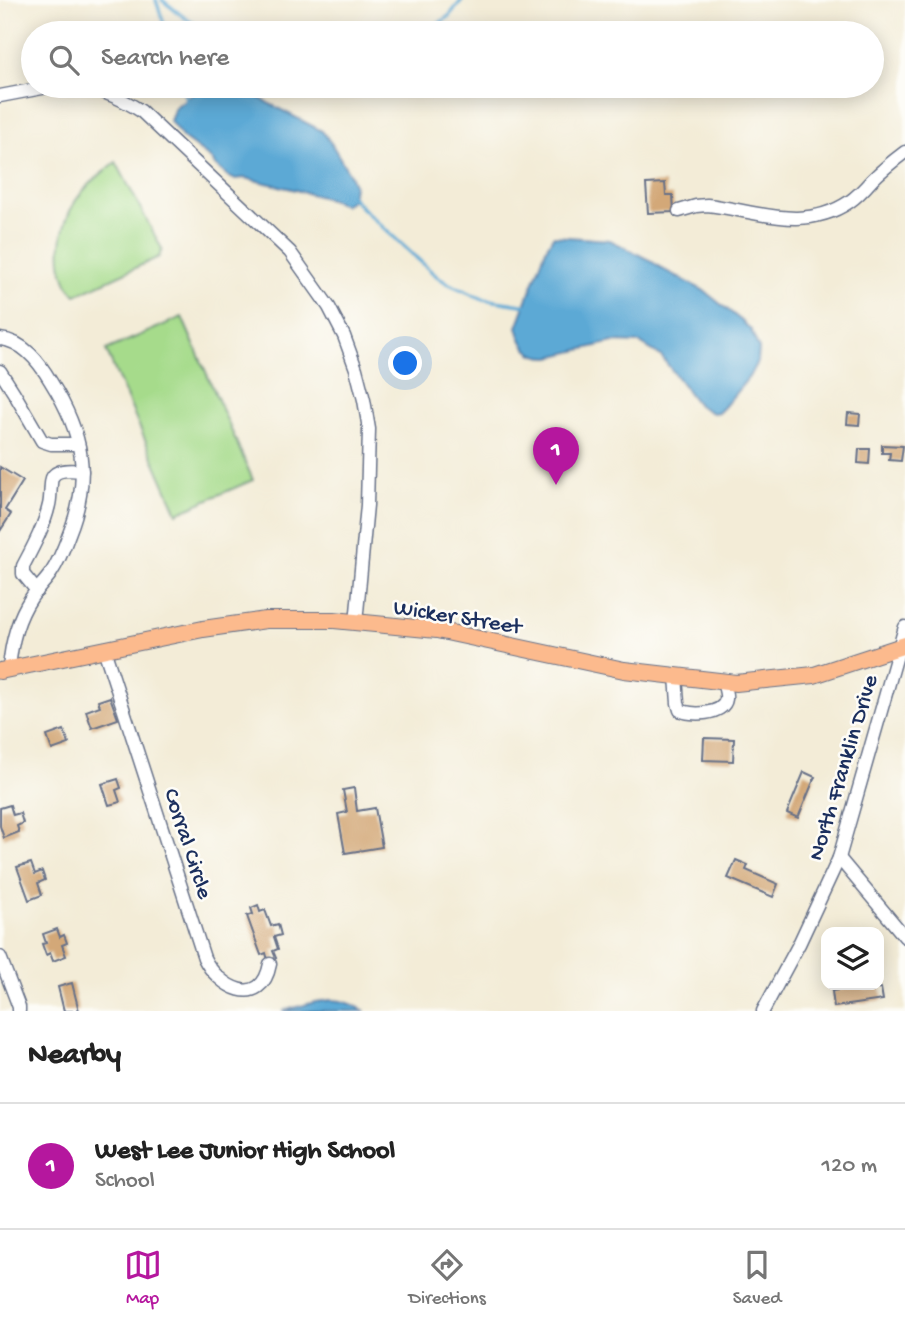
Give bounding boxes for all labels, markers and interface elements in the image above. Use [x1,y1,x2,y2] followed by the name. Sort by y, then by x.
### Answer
[21,21,884,98] search box
[45,41,83,79] icon: search
[101,44,229,75] text: Search here
[388,346,422,380] your location
[533,427,579,485] pin: 1
[391,595,525,642] street label: Wicker Street
[803,671,886,864] street label: North Franklin Drive
[156,786,218,904] street label: Corral Circle
[821,927,884,990] map controls
[821,927,884,990] button: layers
[28,1039,121,1074] text: Nearby
[95,1137,395,1168] text: West Lee Junior High School
[46,1153,56,1180] text: 1
[822,1153,877,1180] text: 120 m
[95,1168,155,1195] text: School
[124,1246,162,1311] tab: Map
[409,1246,486,1311] tab: Directions
[733,1246,781,1311] tab: Saved

